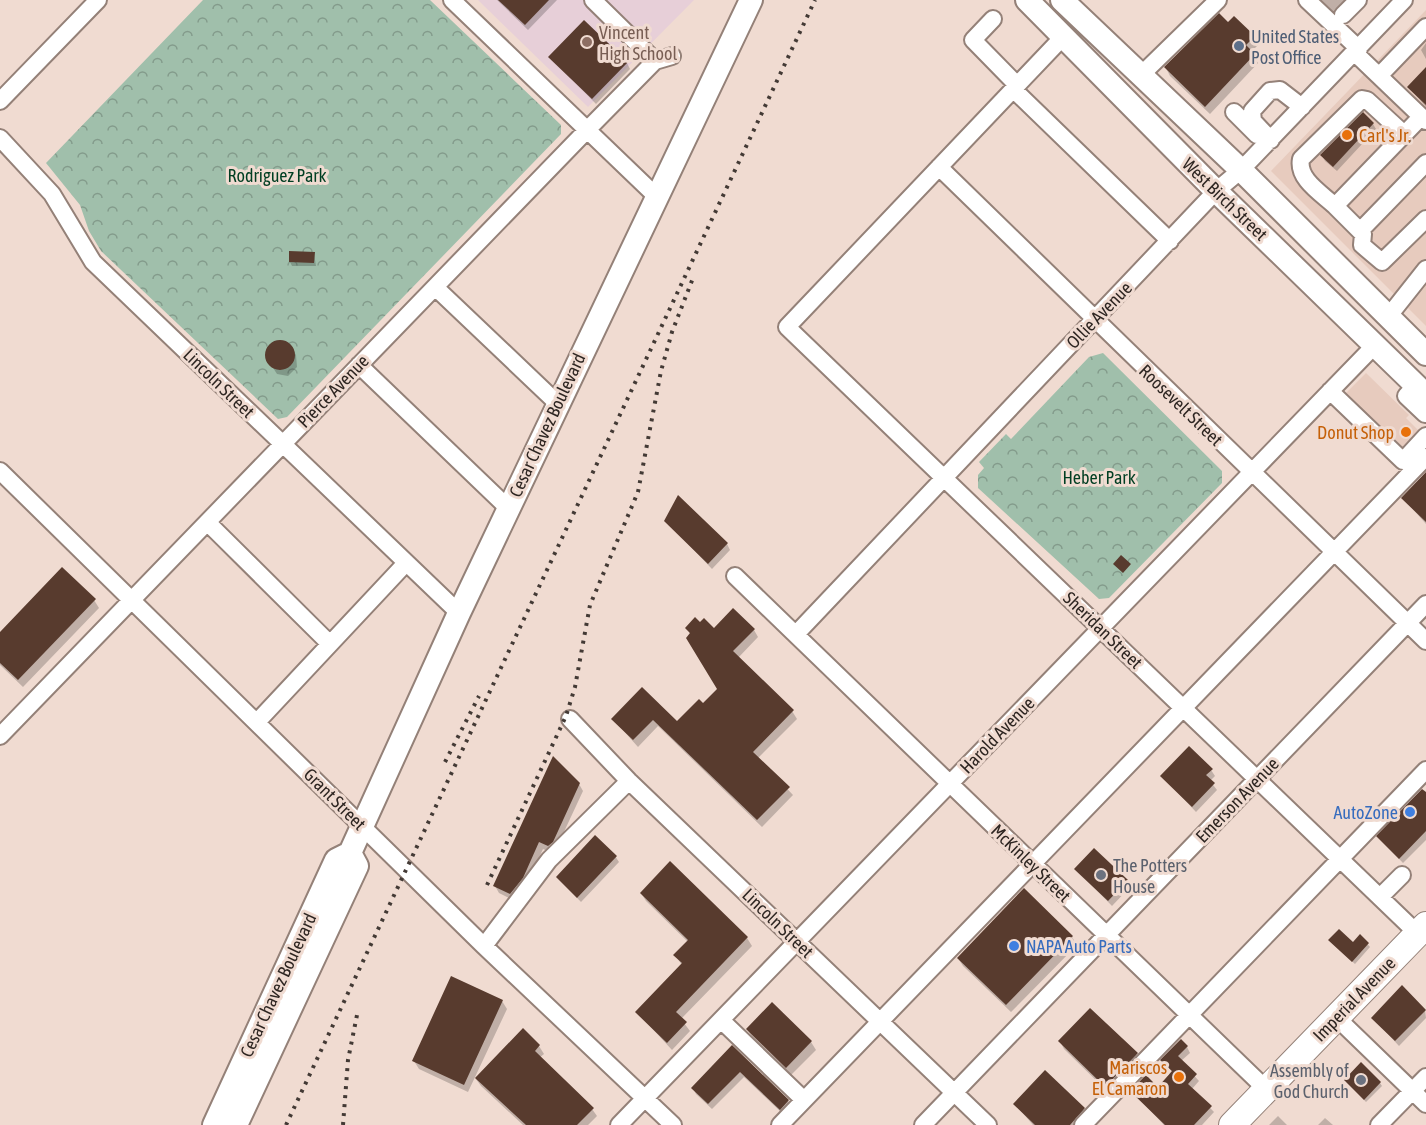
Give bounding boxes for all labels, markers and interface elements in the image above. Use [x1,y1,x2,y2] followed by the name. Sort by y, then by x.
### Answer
[599,22,677,64] place label: Vincent High School
[1251,26,1339,68] place label: United States Post Office
[580,35,594,49] marker: Vincent High School
[1232,39,1246,53] marker: United States Post Office
[1359,125,1411,146] place label: Carl's Jr.
[1340,128,1354,142] marker: Carl's Jr.
[1178,153,1272,245] street label: West Birch Street
[227,165,327,186] park label: Rodriguez Park
[1062,277,1136,353] street label: Ollie Avenue
[179,344,259,422] street label: Lincoln Street
[293,350,373,432] street label: Pierce Avenue
[505,350,589,500] street label: Cesar Chavez Boulevard
[1135,360,1227,450] street label: Roosevelt Street
[1317,422,1394,443] place label: Donut Shop
[1399,425,1413,439] marker: Donut Shop
[1062,467,1136,488] park label: Heber Park
[1059,587,1147,673] street label: Sheridan Street
[955,692,1039,778] street label: Harold Avenue
[1191,753,1283,847] street label: Emerson Avenue
[300,764,370,834] street label: Grant Street
[1334,802,1398,823] place label: AutoZone
[1403,805,1417,819] marker: AutoZone
[987,820,1075,906] street label: McKinley Street
[1113,855,1187,897] place label: The Potters House
[1094,868,1108,882] marker: The Potters House
[738,884,818,962] street label: Lincoln Street
[236,910,320,1060] street label: Cesar Chavez Boulevard
[1026,936,1132,957] place label: NAPA Auto Parts
[1007,939,1021,953] marker: NAPA Auto Parts
[1309,952,1399,1046] street label: Imperial Avenue
[1092,1057,1167,1099] place label: Mariscos El Camaron
[1270,1060,1349,1102] place label: Assembly of God Church
[1172,1070,1186,1084] marker: Mariscos El Camaron
[1354,1073,1368,1087] marker: Assembly of God Church

